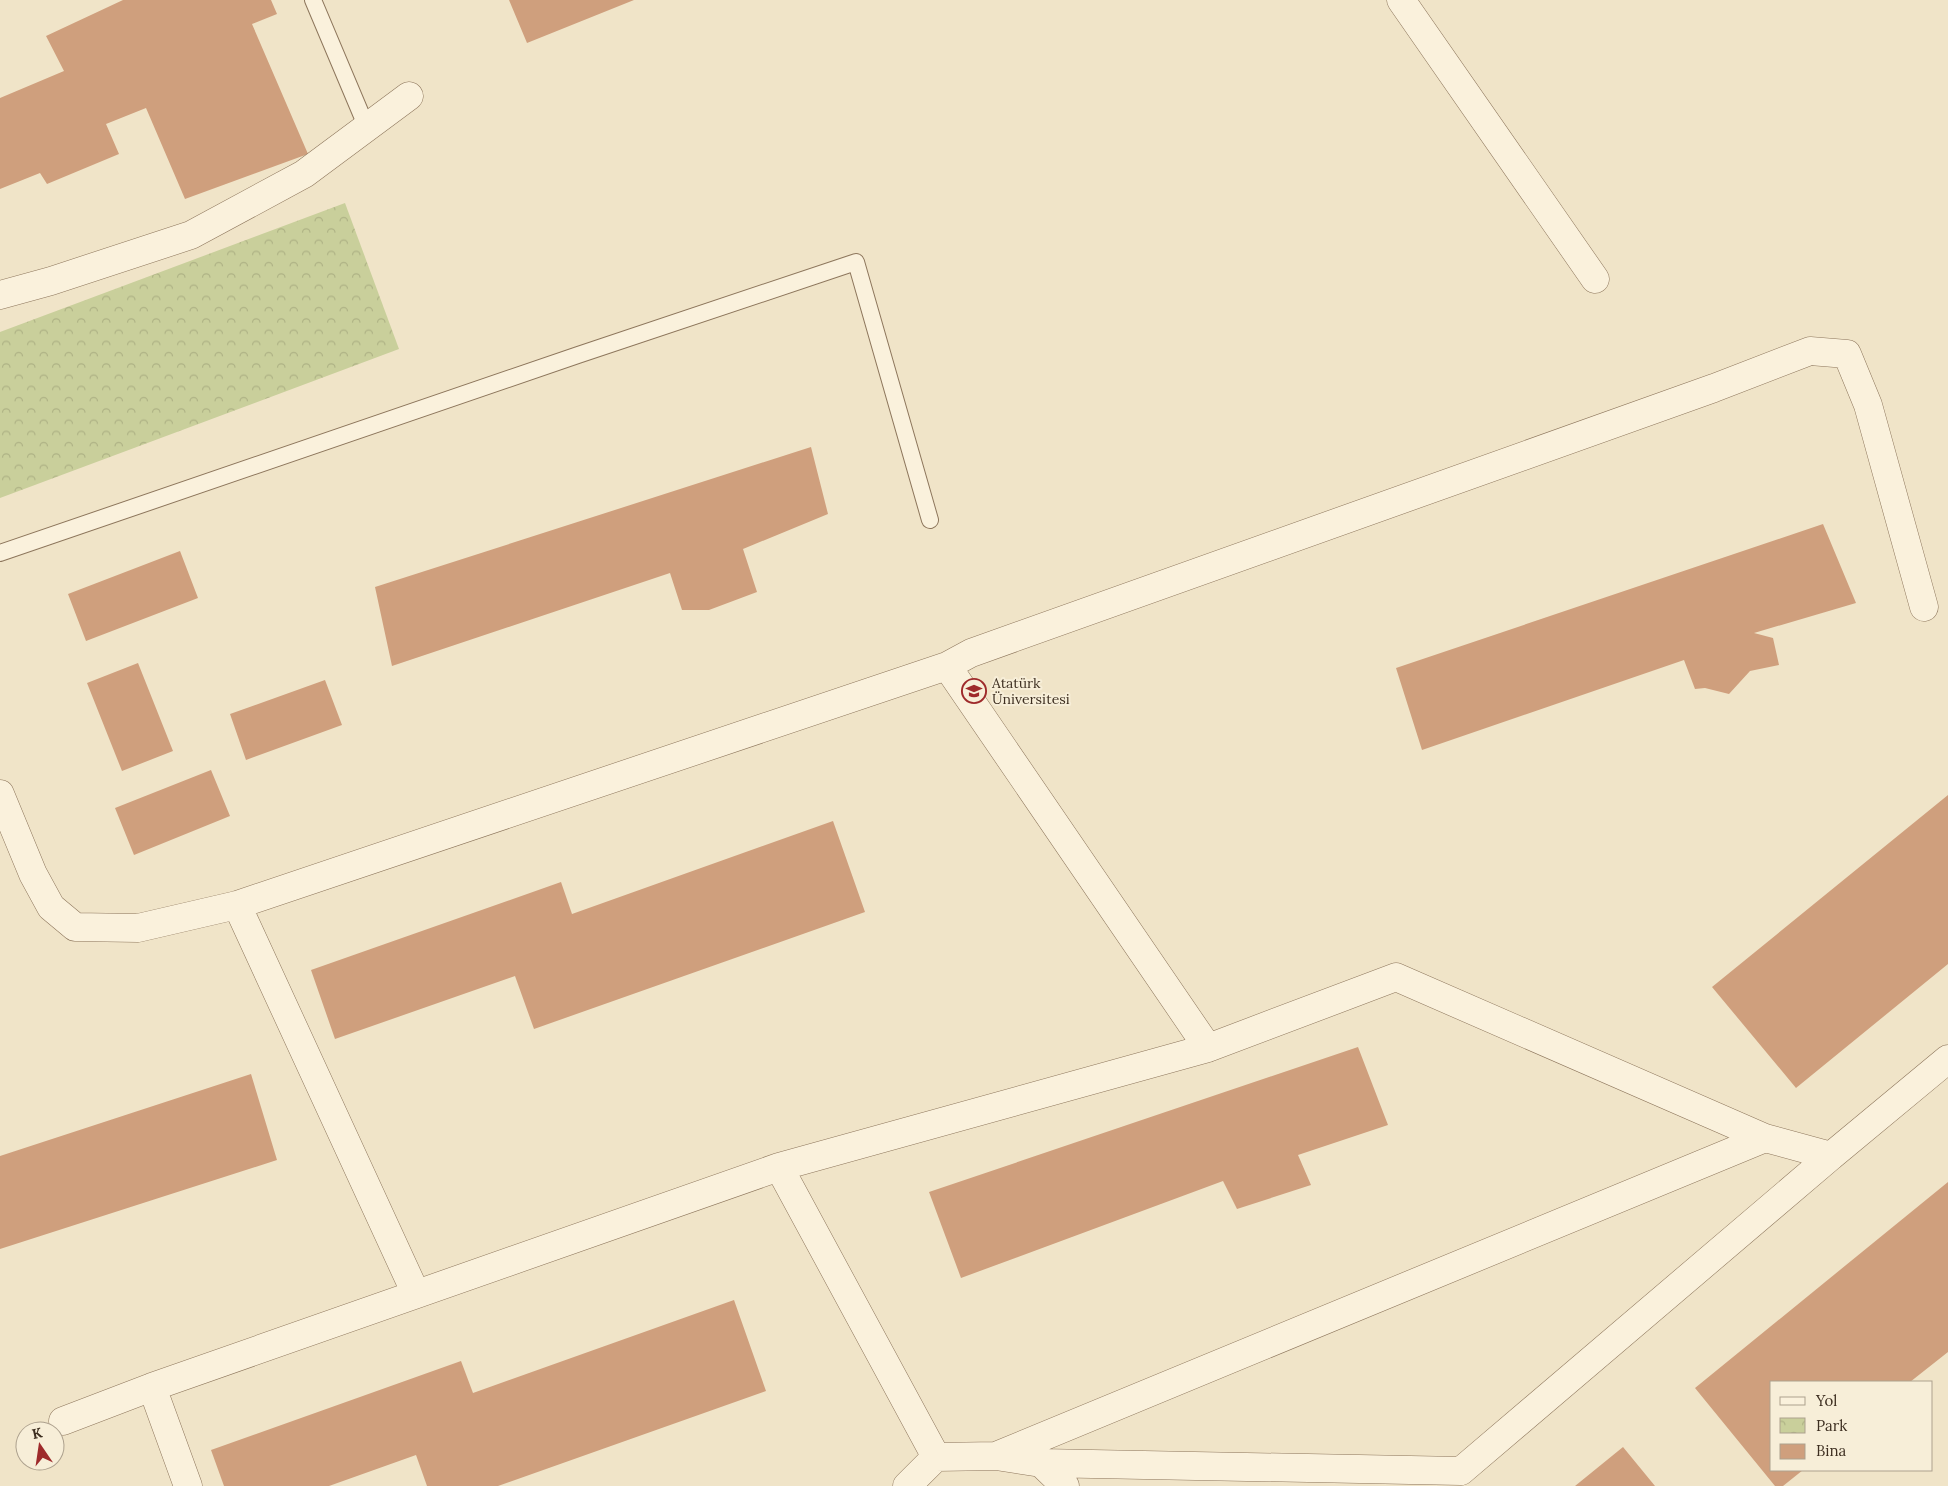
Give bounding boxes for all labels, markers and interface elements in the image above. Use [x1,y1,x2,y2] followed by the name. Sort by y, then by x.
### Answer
[991,674,1070,708] place label: Atatürk Üniversitesi
[961,678,987,704] school or university icon: Atatürk Üniversitesi
[1770,1381,1933,1471] legend
[1815,1391,1837,1410] text: Yol
[1816,1416,1847,1435] text: Park
[15,1421,65,1471] north arrow
[30,1423,44,1443] text: K
[1816,1441,1847,1460] text: Bina

